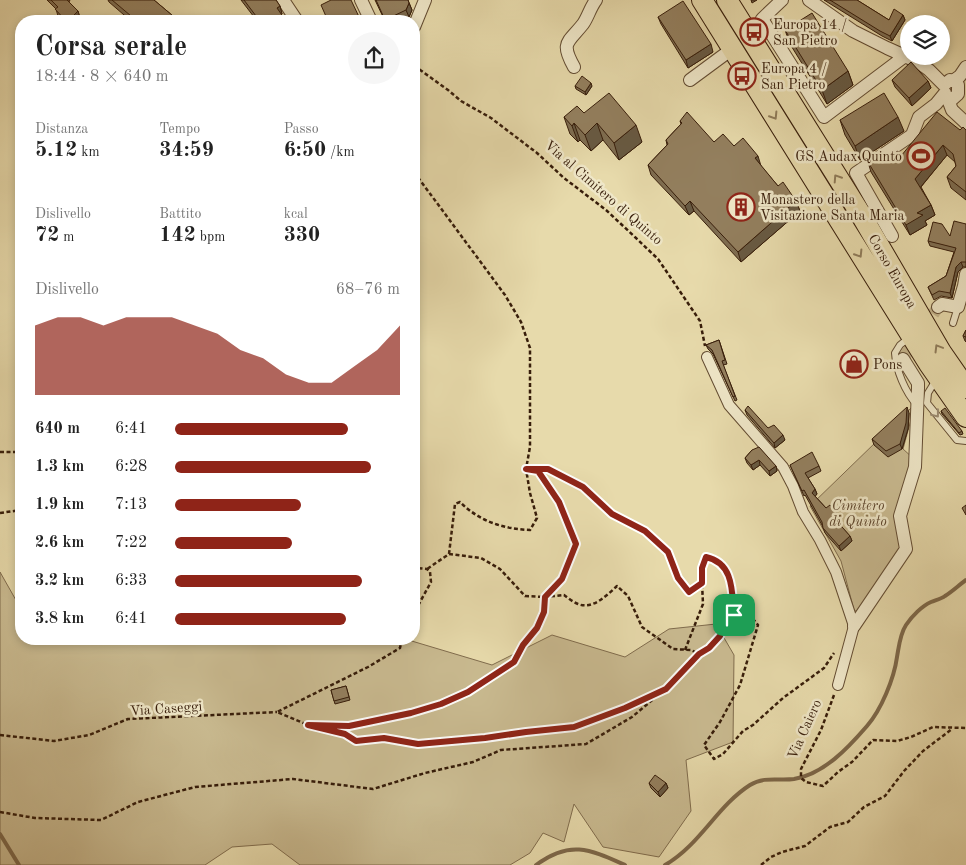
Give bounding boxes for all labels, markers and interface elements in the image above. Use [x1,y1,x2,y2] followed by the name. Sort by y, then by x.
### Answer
[900,15,950,65] map controls
[900,15,950,65] button: layers
[739,17,769,47] bus stop icon: Europa 14 / San Pietro
[773,18,847,48] place label: Europa 14 / San Pietro
[348,32,400,84] button: share
[35,34,187,62] text: Corsa serale
[727,61,757,91] bus stop icon: Europa 4 / San Pietro
[761,62,827,92] place label: Europa 4 / San Pietro
[35,69,168,85] text: 18:44 · 8 × 640 m
[767,110,777,119] one-way arrow
[35,122,88,136] text: Distanza
[159,122,200,136] text: Tempo
[284,122,319,136] text: Passo
[542,138,665,248] street label: Via al Cimitero di Quinto
[35,140,77,161] text: 5.12
[159,140,214,161] text: 34:59
[284,140,326,161] text: 6:50
[906,141,936,171] sports icon: GS Audax Quinto
[77,145,100,159] text: km
[326,145,355,159] text: /km
[795,150,902,164] place label: GS Audax Quinto
[834,174,843,184] one-way arrow
[726,192,756,222] building icon: Monastero della Visitazione Santa Maria
[760,193,905,223] place label: Monastero della Visitazione Santa Maria
[35,207,91,221] text: Dislivello
[159,207,201,221] text: Battito
[284,207,308,221] text: kcal
[35,225,59,246] text: 72
[159,225,196,246] text: 142
[284,225,320,246] text: 330
[59,230,74,244] text: m
[196,230,225,244] text: bpm
[865,232,919,311] street label: Corso Europa
[853,248,863,257] one-way arrow
[35,282,99,298] text: Dislivello
[336,282,400,298] text: 68–76 m
[935,344,945,353] one-way arrow
[839,349,869,379] shop icon: Pons
[873,358,902,372] place label: Pons
[930,408,939,418] one-way arrow
[35,421,80,437] text: 640 m
[115,421,147,437] text: 6:41
[35,459,84,475] text: 1.3 km
[115,459,147,475] text: 6:28
[35,497,84,513] text: 1.9 km
[115,497,147,513] text: 7:13
[829,499,887,529] park label: Cimitero di Quinto
[35,535,84,551] text: 2.6 km
[115,535,147,551] text: 7:22
[35,573,84,589] text: 3.2 km
[115,573,147,589] text: 6:33
[713,594,755,636] pin
[720,601,748,629] icon: arrive
[35,611,84,627] text: 3.8 km
[115,611,147,627] text: 6:41
[785,697,824,761] street label: Via Caiero
[129,699,203,719] street label: Via Caseggi

